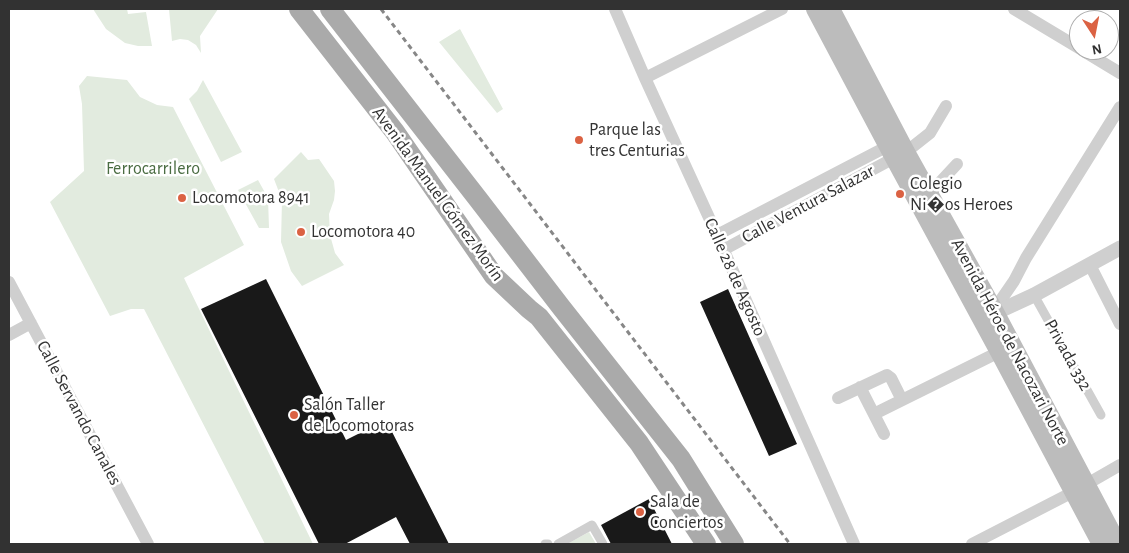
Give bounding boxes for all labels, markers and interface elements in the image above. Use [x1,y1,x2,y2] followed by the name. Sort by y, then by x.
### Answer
[1069,10,1119,60] north arrow
[1091,41,1103,57] text: N
[367,103,509,285] street label: Avenida Manuel Gómez Morín
[589,119,685,162] place label: Parque las tres Centurias
[573,134,585,146] marker: Parque las tres Centurias
[106,158,200,180] park label: Ferrocarrilero
[738,160,878,248] street label: Calle Ventura Salazar
[910,173,1013,215] place label: Colegio Ni�os Heroes
[192,187,310,209] place label: Locomotora 8941
[894,188,906,200] marker: Colegio Ni�os Heroes
[176,192,188,204] marker: Locomotora 8941
[699,215,771,339] street label: Calle 28 de Agosto
[311,221,415,243] place label: Locomotora 40
[295,226,307,238] marker: Locomotora 40
[946,235,1074,449] street label: Avenida Héroe de Nacozari Norte
[1040,315,1096,395] street label: Privada 332
[32,337,126,489] street label: Calle Servando Canales
[304,394,414,436] place label: Salón Taller de Locomotoras
[288,409,300,421] marker: Salón Taller de Locomotoras
[650,491,723,534] place label: Sala de Conciertos
[634,506,646,518] marker: Sala de Conciertos

